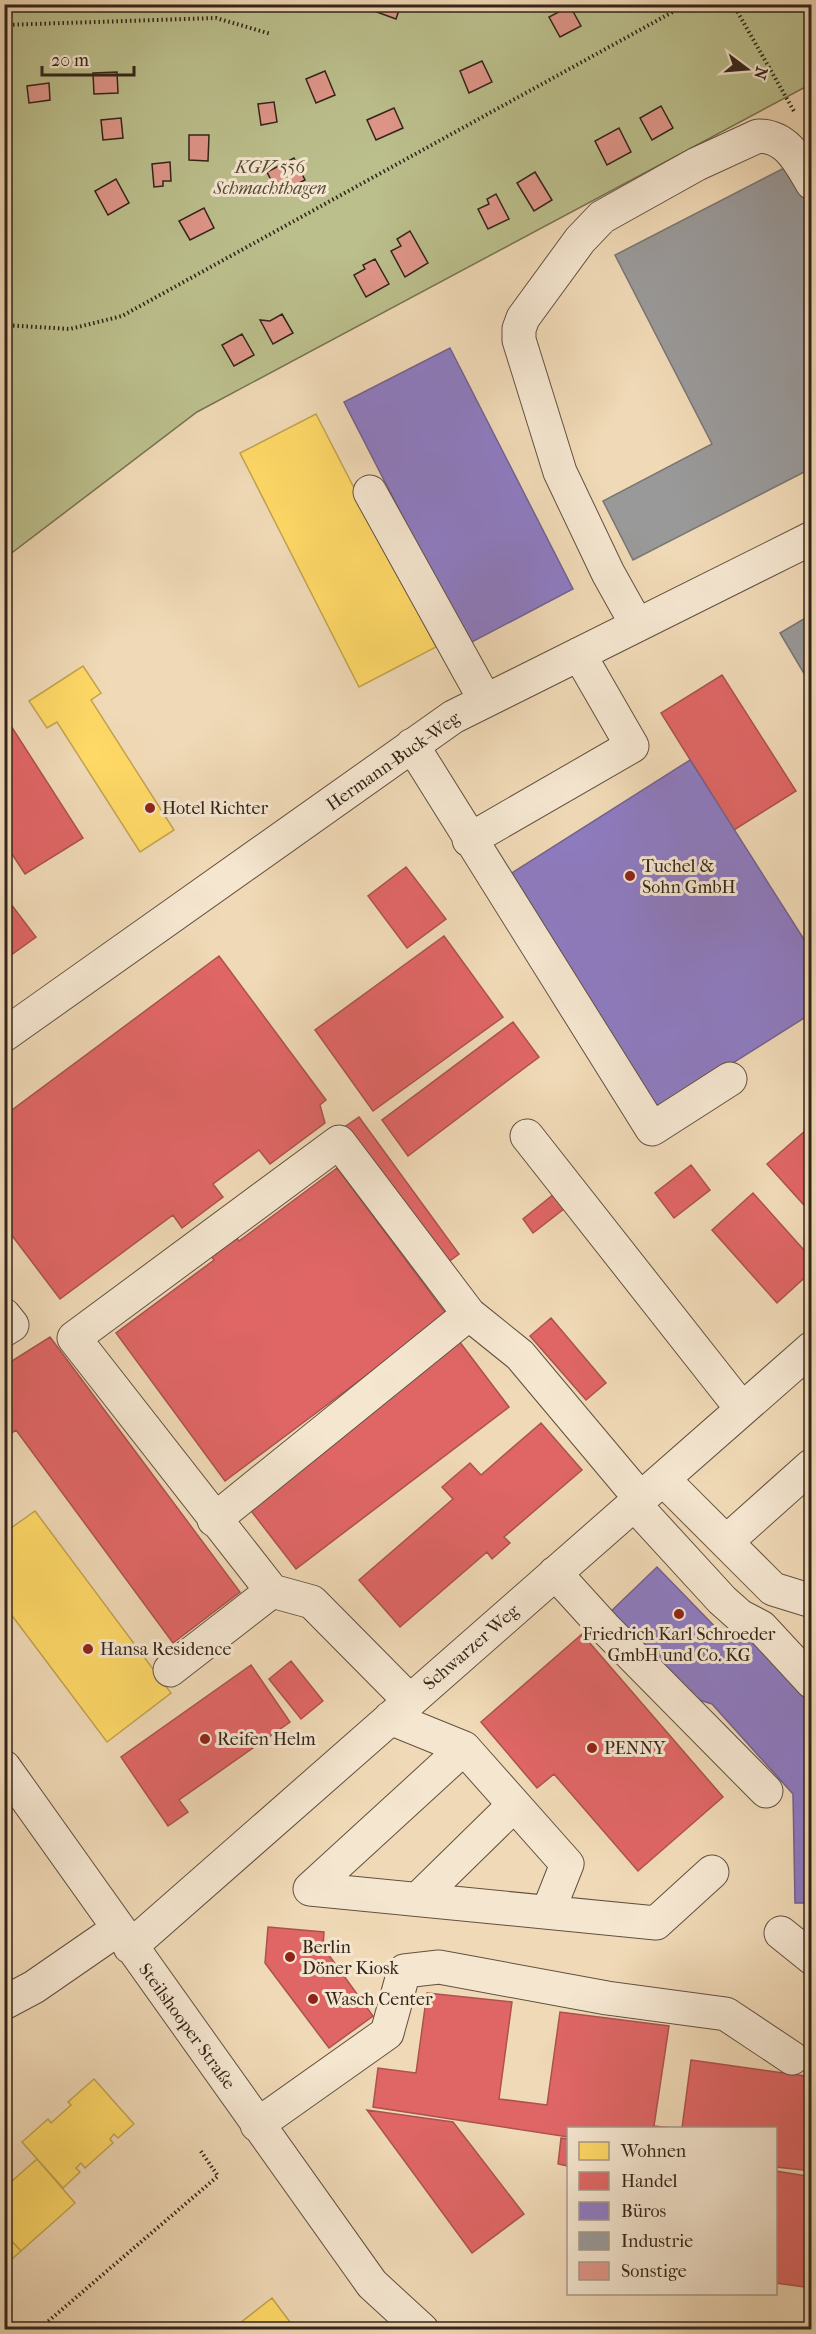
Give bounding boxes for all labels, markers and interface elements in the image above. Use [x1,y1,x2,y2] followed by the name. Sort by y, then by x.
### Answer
[42,39,134,77] scale bar
[717,39,777,99] north arrow
[51,50,89,71] text: 20 m
[750,65,772,82] text: N
[212,157,327,199] park label: KGV 556 Schmachthagen
[323,707,464,815] street label: Hermann-Buck-Weg
[162,798,269,819] place label: Hotel Richter
[143,801,157,815] marker: Hotel Richter
[642,856,736,898] place label: Tuchel & Sohn GmbH
[623,869,637,883] marker: Tuchel & Sohn GmbH
[419,1600,524,1694] street label: Schwarzer Weg
[672,1607,686,1621] marker: Friedrich Karl Schroeder GmbH und Co. KG
[582,1624,776,1666] place label: Friedrich Karl Schroeder GmbH und Co. KG
[100,1639,231,1660] place label: Hansa Residence
[81,1642,95,1656] marker: Hansa Residence
[217,1729,316,1750] place label: Reifen Helm
[198,1732,212,1746] marker: Reifen Helm
[604,1738,666,1759] place label: PENNY
[585,1741,599,1755] marker: PENNY
[302,1937,400,1979] place label: Berlin Döner Kiosk
[283,1950,297,1964] marker: Berlin Döner Kiosk
[134,1959,239,2093] street label: Steilshooper Straße
[324,1989,433,2010] place label: Wasch Center
[306,1992,320,2006] marker: Wasch Center
[567,2127,777,2295] legend
[620,2141,687,2162] text: Wohnen
[621,2171,678,2192] text: Handel
[621,2201,667,2222] text: Büros
[621,2231,693,2252] text: Industrie
[621,2261,687,2282] text: Sonstige

